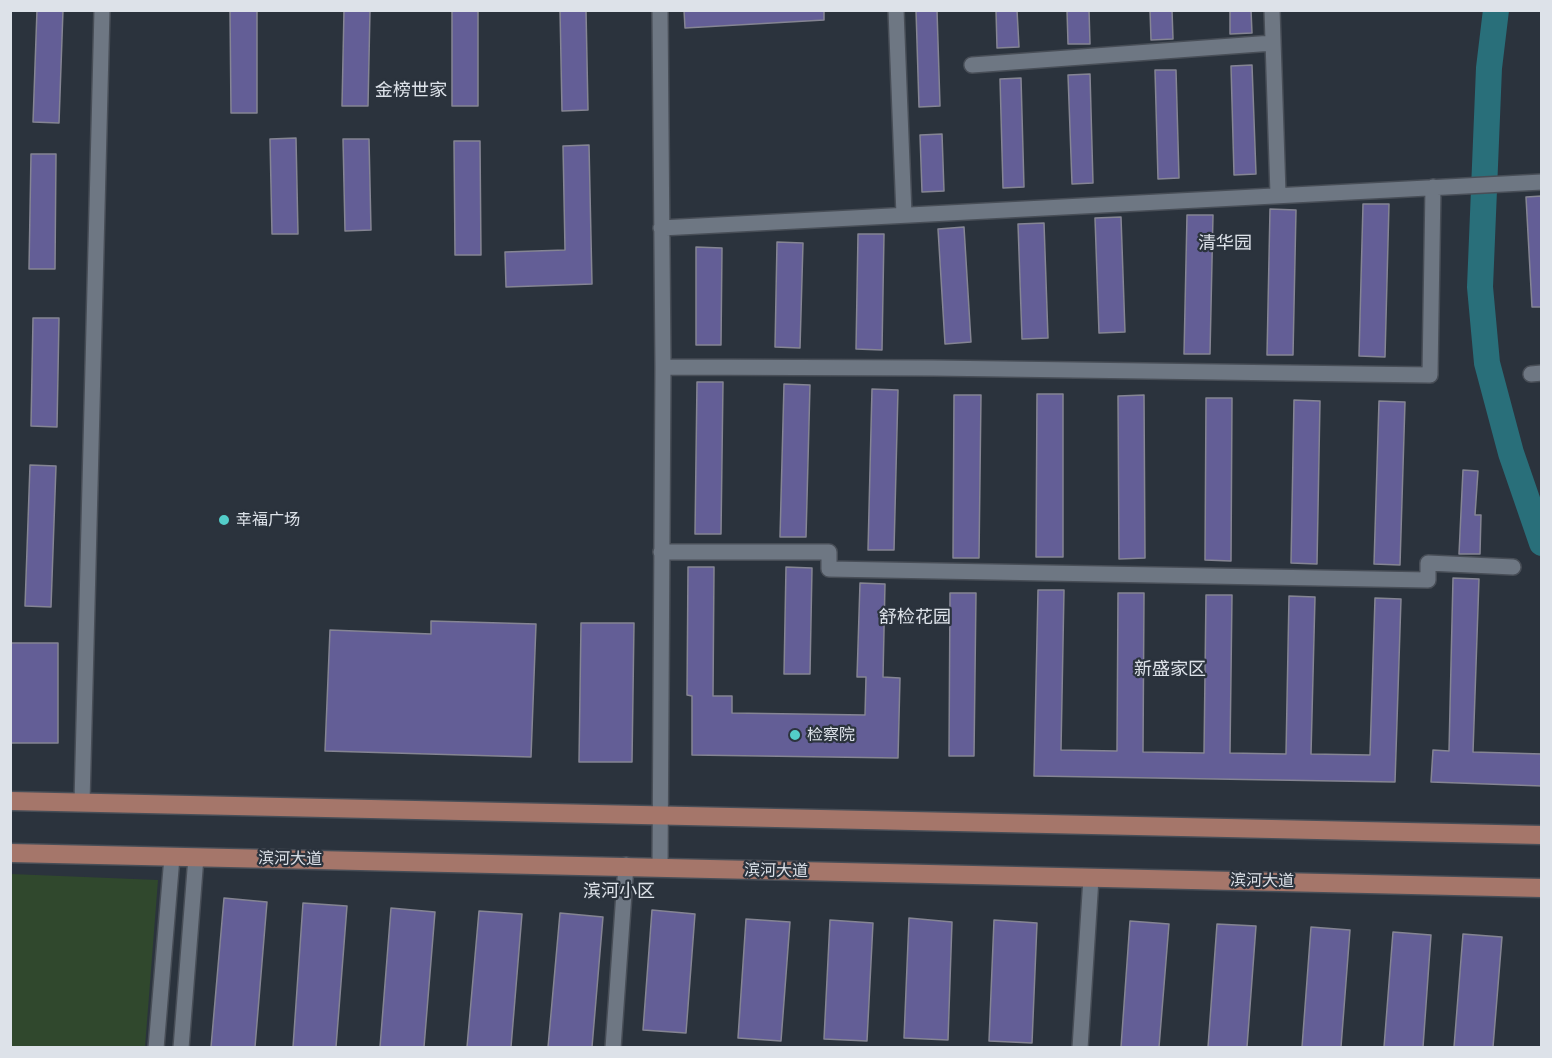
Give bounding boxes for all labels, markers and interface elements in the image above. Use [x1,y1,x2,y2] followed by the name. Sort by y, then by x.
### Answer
[375,80,447,102] district label: 金榜世家
[1198,233,1252,255] district label: 清华园
[236,510,300,530] place label: 幸福广场
[217,513,231,527] marker: 幸福广场
[879,607,951,629] district label: 舒检花园
[1134,659,1206,681] district label: 新盛家区
[807,725,855,745] place label: 检察院
[788,728,802,742] marker: 检察院
[258,849,322,869] street label: 滨河大道
[744,861,808,881] street label: 滨河大道
[1230,871,1294,891] street label: 滨河大道
[583,881,655,903] district label: 滨河小区

